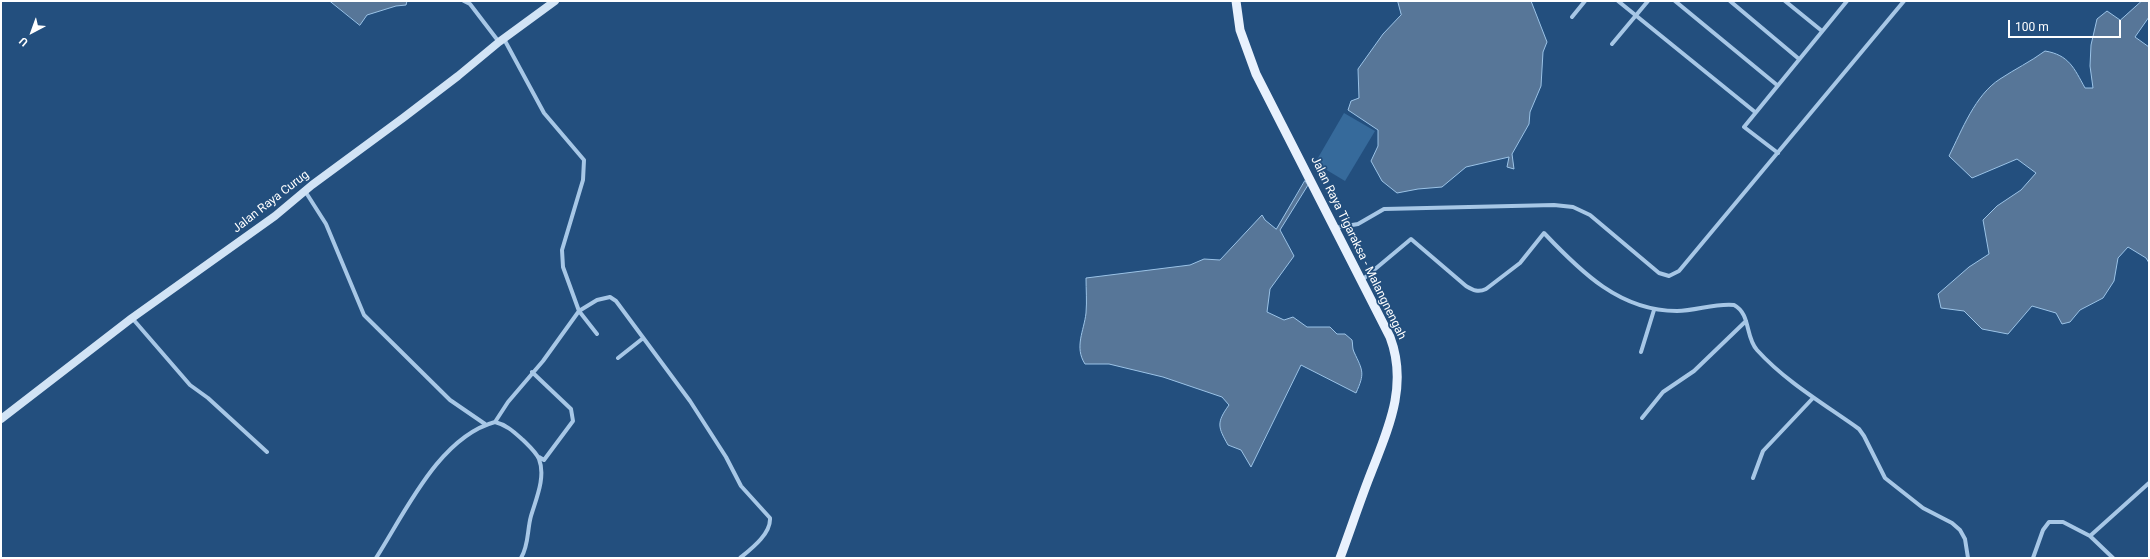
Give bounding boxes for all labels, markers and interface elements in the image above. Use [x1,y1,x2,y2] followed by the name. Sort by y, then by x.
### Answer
[12,12,52,52] north arrow
[2010,12,2123,38] scale bar
[2015,20,2049,34] text: 100 m
[17,34,31,49] text: U
[1307,154,1409,342] street label: Jalan Raya Tigaraksa - Malangnengah
[230,168,312,236] street label: Jalan Raya Curug

